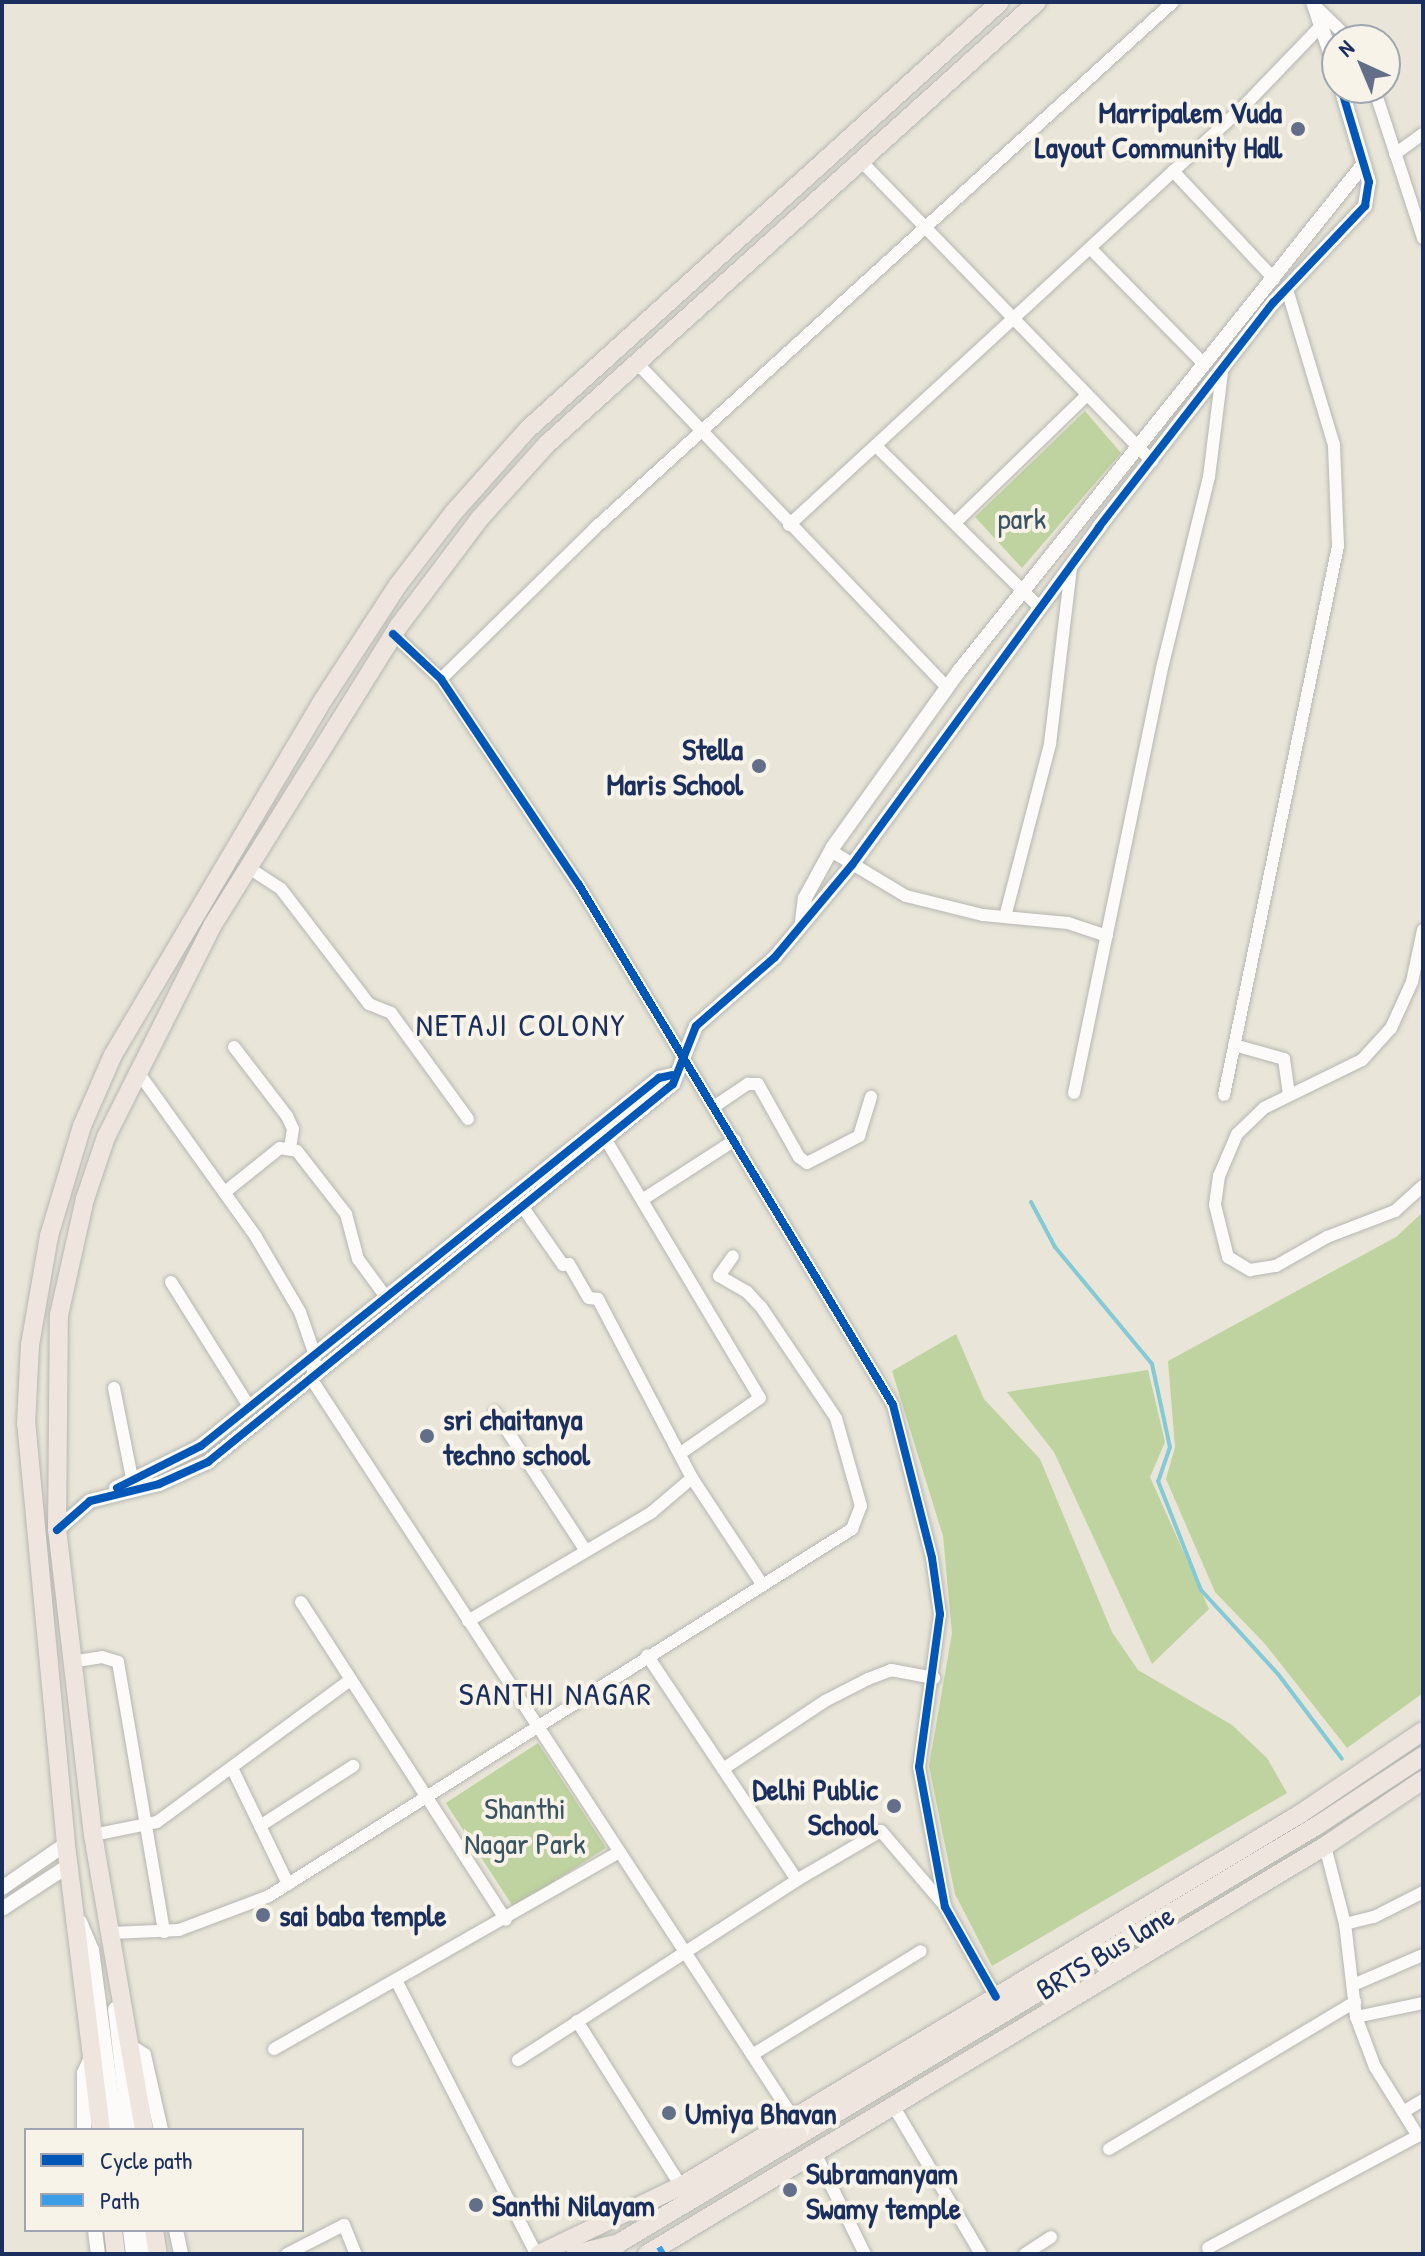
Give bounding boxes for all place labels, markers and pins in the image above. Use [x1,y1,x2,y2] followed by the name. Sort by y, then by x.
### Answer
[1035,94,1282,164] place label: Marripalem Vuda Layout Community Hall
[1289,120,1307,138] marker: Marripalem Vuda Layout Community Hall
[607,731,743,802] place label: Stella Maris School
[750,757,768,775] marker: Stella Maris School
[443,1401,590,1472] place label: sri chaitanya techno school
[418,1427,436,1445] marker: sri chaitanya techno school
[752,1771,878,1842] place label: Delhi Public School
[885,1797,903,1815] marker: Delhi Public School
[279,1897,446,1933] place label: sai baba temple
[254,1906,272,1924] marker: sai baba temple
[685,2095,837,2131] place label: Umiya Bhavan
[660,2104,678,2122] marker: Umiya Bhavan
[806,2155,961,2226] place label: Subramanyam Swamy temple
[781,2181,799,2199] marker: Subramanyam Swamy temple
[492,2187,655,2223] place label: Santhi Nilayam
[467,2196,485,2214] marker: Santhi Nilayam

